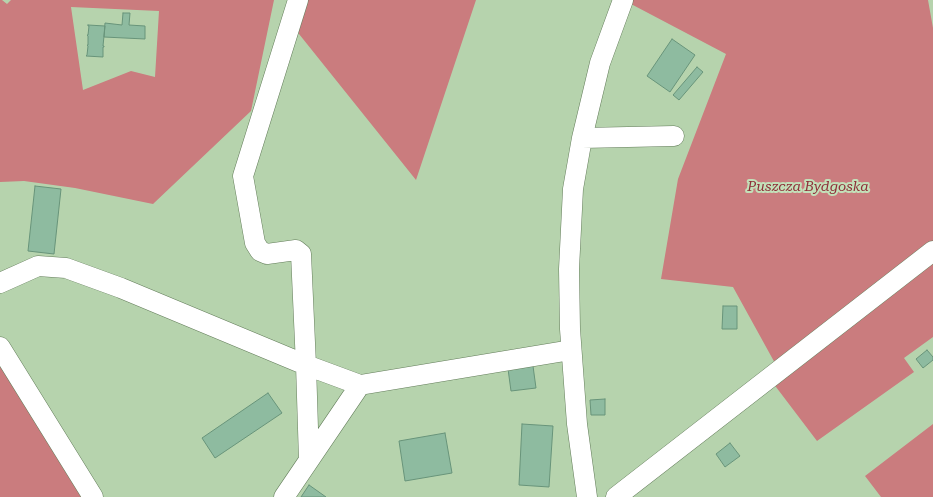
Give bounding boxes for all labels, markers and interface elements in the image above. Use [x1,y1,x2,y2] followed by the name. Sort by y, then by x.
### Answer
[747,179,869,195] park label: Puszcza Bydgoska

